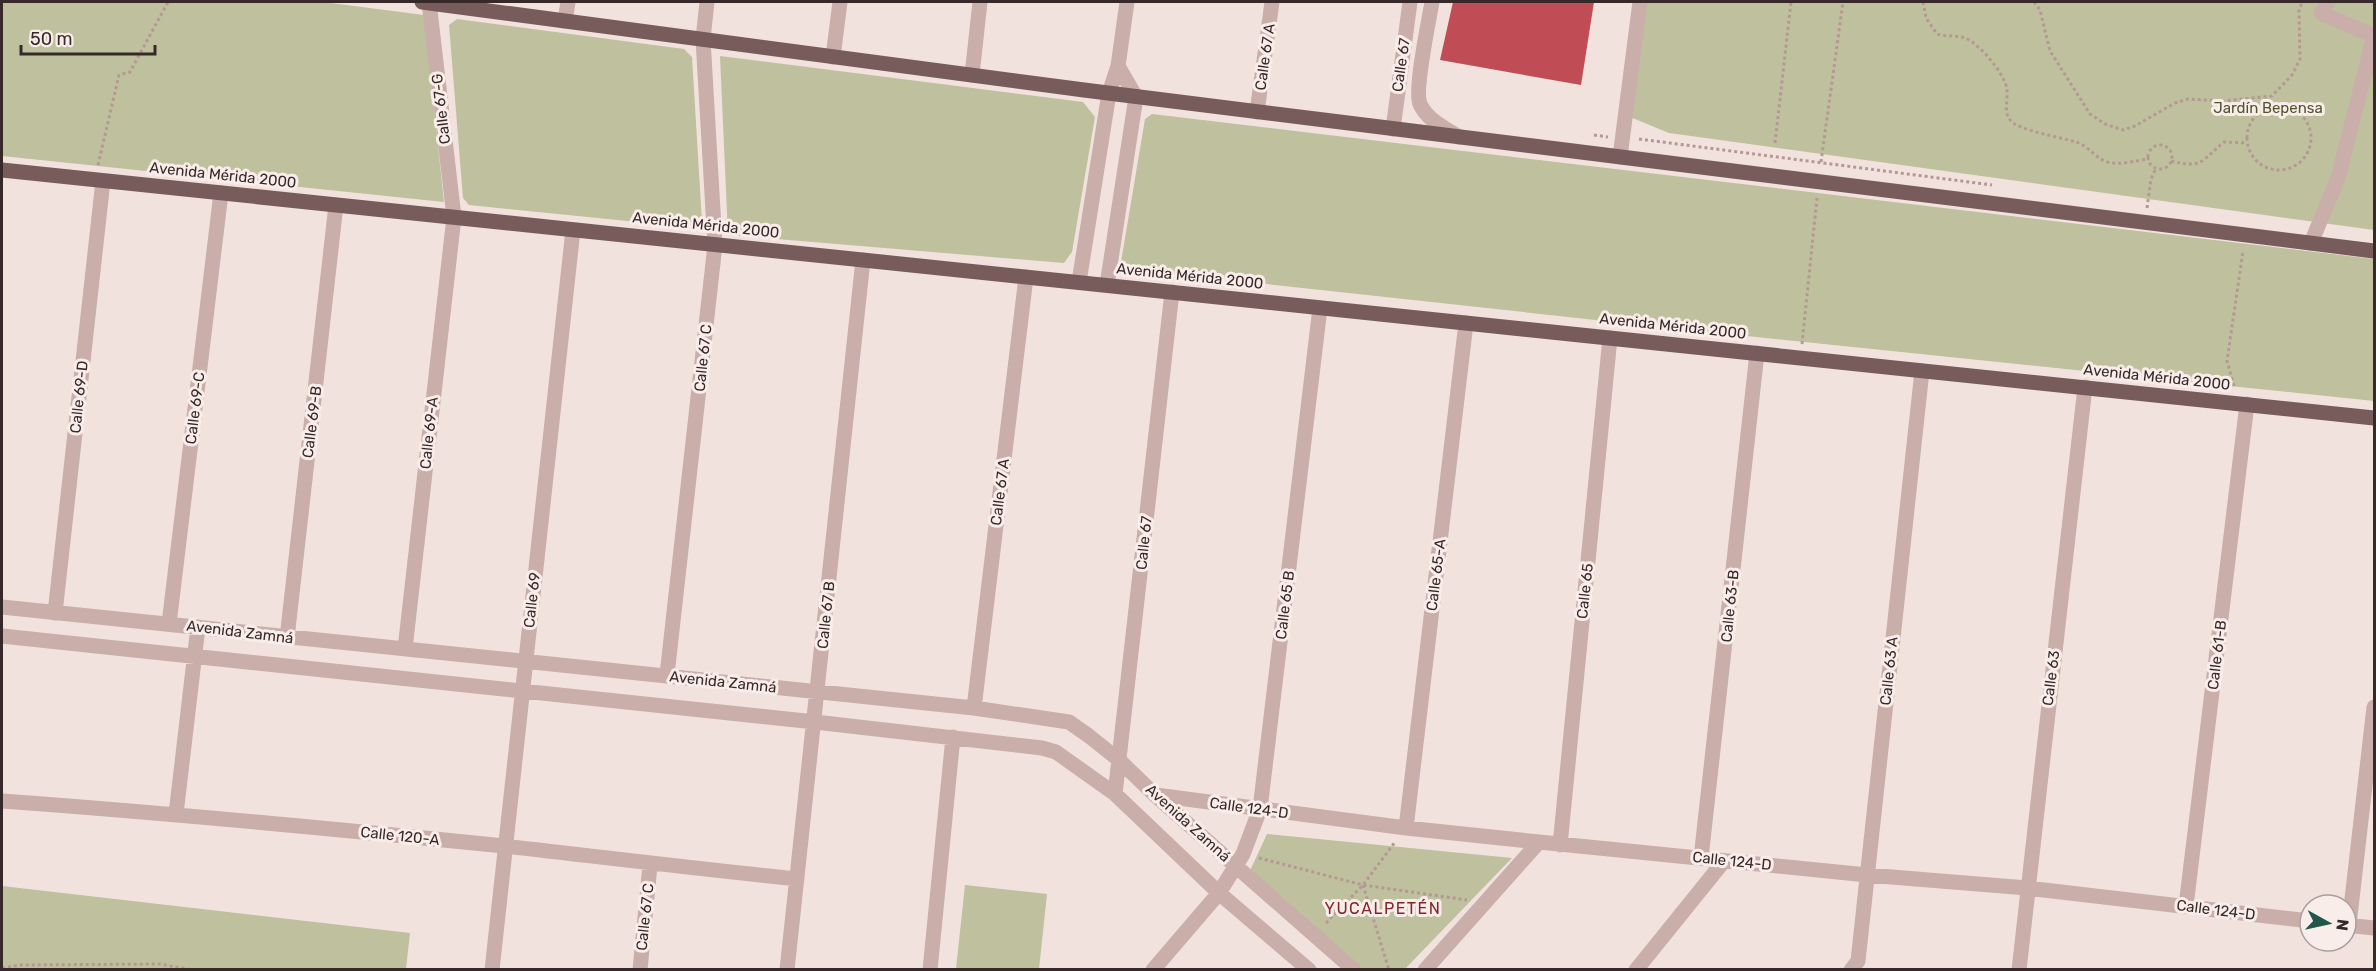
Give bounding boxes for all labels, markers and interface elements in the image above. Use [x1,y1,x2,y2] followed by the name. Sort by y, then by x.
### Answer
[21,18,154,56] scale bar
[1251,22,1279,92] street label: Calle 67 A
[30,28,73,50] text: 50 m
[1388,37,1414,93] street label: Calle 67
[428,73,454,145] street label: Calle 67-G
[2213,99,2323,117] park label: Jardín Bepensa
[149,158,297,192] street label: Avenida Mérida 2000
[632,208,780,242] street label: Avenida Mérida 2000
[1116,259,1264,293] street label: Avenida Mérida 2000
[1599,309,1747,343] street label: Avenida Mérida 2000
[691,323,715,393] street label: Calle 67 C
[66,360,92,434] street label: Calle 69-D
[2083,360,2231,394] street label: Avenida Mérida 2000
[182,371,208,445] street label: Calle 69-C
[299,385,325,459] street label: Calle 69-B
[416,396,442,470] street label: Calle 69-A
[987,458,1013,526] street label: Calle 67 A
[1132,515,1156,571] street label: Calle 67
[1423,538,1449,612] street label: Calle 65-A
[1573,562,1597,620] street label: Calle 65
[1717,569,1743,643] street label: Calle 63-B
[1272,570,1298,640] street label: Calle 65 B
[520,571,544,629] street label: Calle 69
[814,580,838,650] street label: Calle 67 B
[185,617,295,647] street label: Avenida Zamná
[2204,619,2230,691] street label: Calle 61-B
[1876,636,1902,706] street label: Calle 63 A
[2039,649,2063,707] street label: Calle 63
[669,667,777,697] street label: Avenida Zamná
[1142,780,1234,866] street label: Avenida Zamná
[1208,794,1290,822] street label: Calle 124-D
[360,823,440,849] street label: Calle 120-A
[1692,848,1772,874] street label: Calle 124-D
[633,882,657,952] street label: Calle 67 C
[2298,893,2358,953] north arrow
[2175,896,2257,924] street label: Calle 124-D
[1325,899,1441,918] district label: YUCALPETÉN
[2332,918,2353,932] text: N

